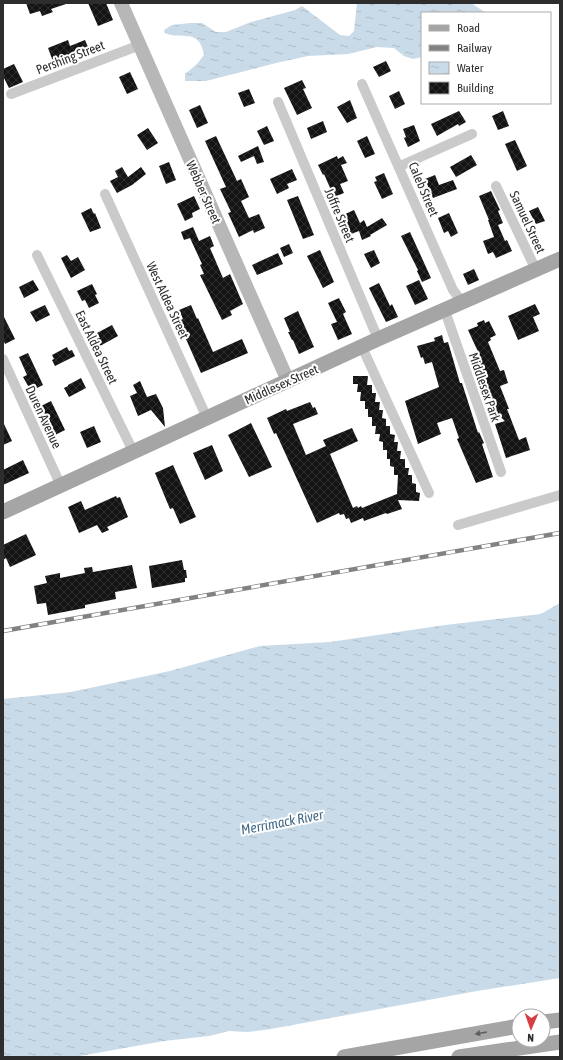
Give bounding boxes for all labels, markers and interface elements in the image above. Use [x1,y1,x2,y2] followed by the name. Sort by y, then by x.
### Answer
[421,12,551,104] legend
[457,21,480,35] text: Road
[34,37,107,77] street label: Pershing Street
[457,41,492,55] text: Railway
[457,61,484,75] text: Water
[457,81,495,95] text: Building
[183,158,224,226] street label: Webber Street
[405,160,442,219] street label: Caleb Street
[321,186,358,245] street label: Joffre Street
[507,189,549,256] street label: Samuel Street
[143,259,192,341] street label: West Aldea Street
[72,308,121,387] street label: East Aldea Street
[466,351,503,424] street label: Middlesex Park
[242,361,321,407] street label: Middlesex Street
[23,384,65,451] street label: Duren Avenue
[240,806,325,838] water label: Merrimack River
[511,1008,551,1048] north arrow
[474,1030,487,1036] one-way arrow
[527,1032,534,1044] text: N

